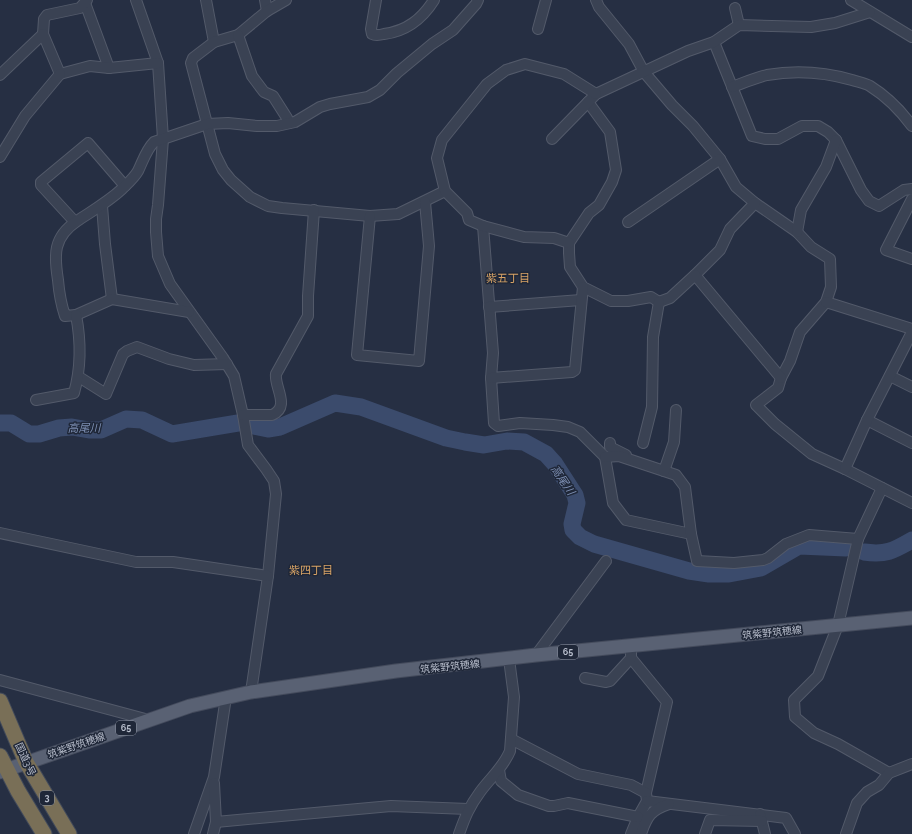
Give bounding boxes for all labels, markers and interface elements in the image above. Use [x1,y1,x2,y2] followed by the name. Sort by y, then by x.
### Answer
[486,272,530,285] district label: 紫五丁目
[67,422,102,435] water label: 高尾川
[548,463,578,498] water label: 高尾川
[289,564,333,577] district label: 紫四丁目
[742,624,802,641] street label: 筑紫野筑穂線
[558,645,578,659] road number: 65
[420,658,480,675] street label: 筑紫野筑穂線
[116,721,136,735] road number: 65
[46,731,106,760] street label: 筑紫野筑穂線
[13,741,38,778] street label: 国道3号
[40,791,54,805] road number: 3

